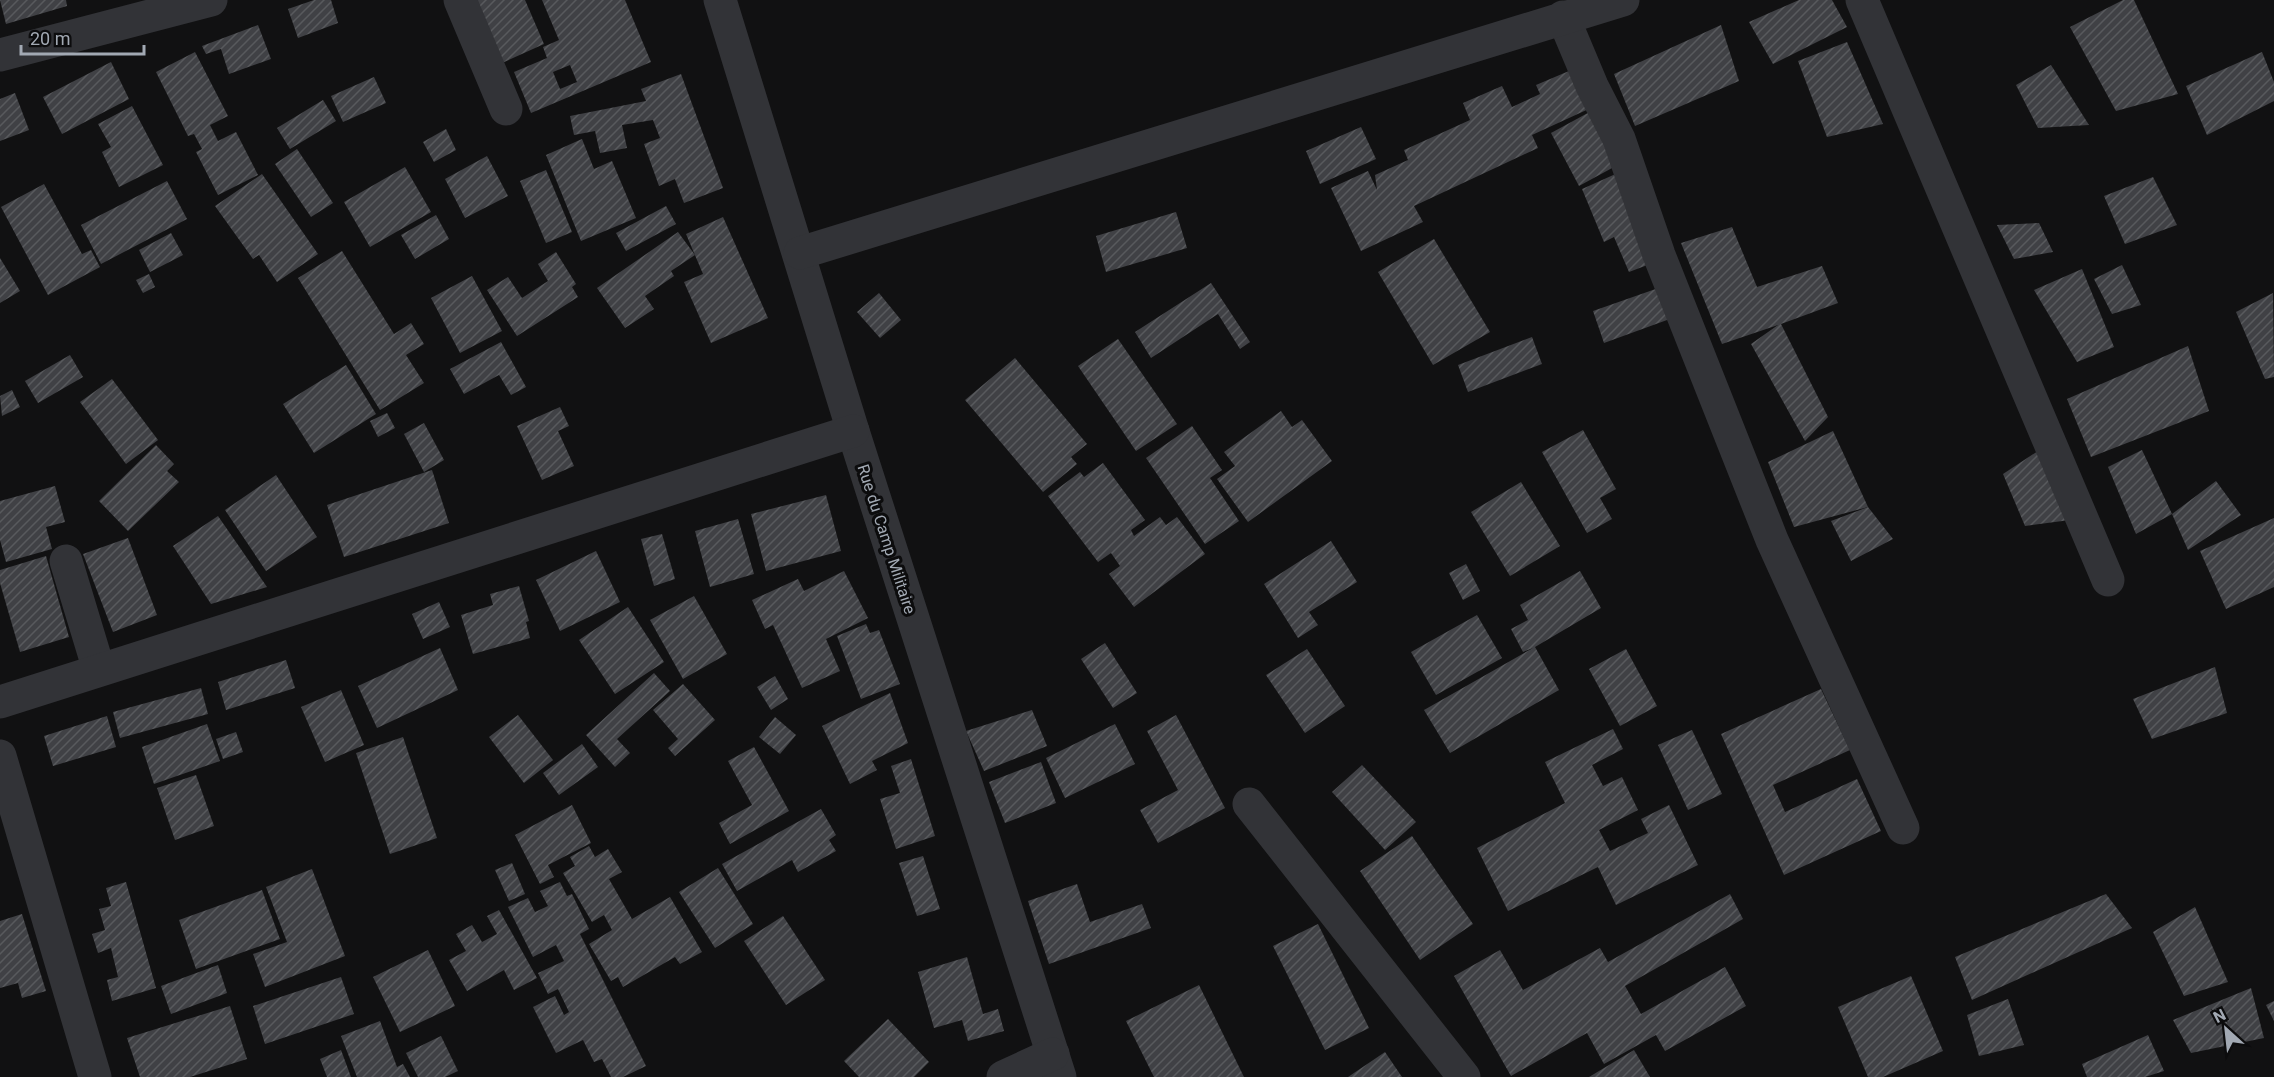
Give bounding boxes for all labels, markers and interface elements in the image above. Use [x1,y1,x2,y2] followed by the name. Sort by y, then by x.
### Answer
[21,18,144,56] scale bar
[30,28,70,49] text: 20 m
[853,462,920,616] street label: Rue du Camp Militaire
[2196,999,2256,1059] north arrow
[2210,1005,2229,1027] text: N

